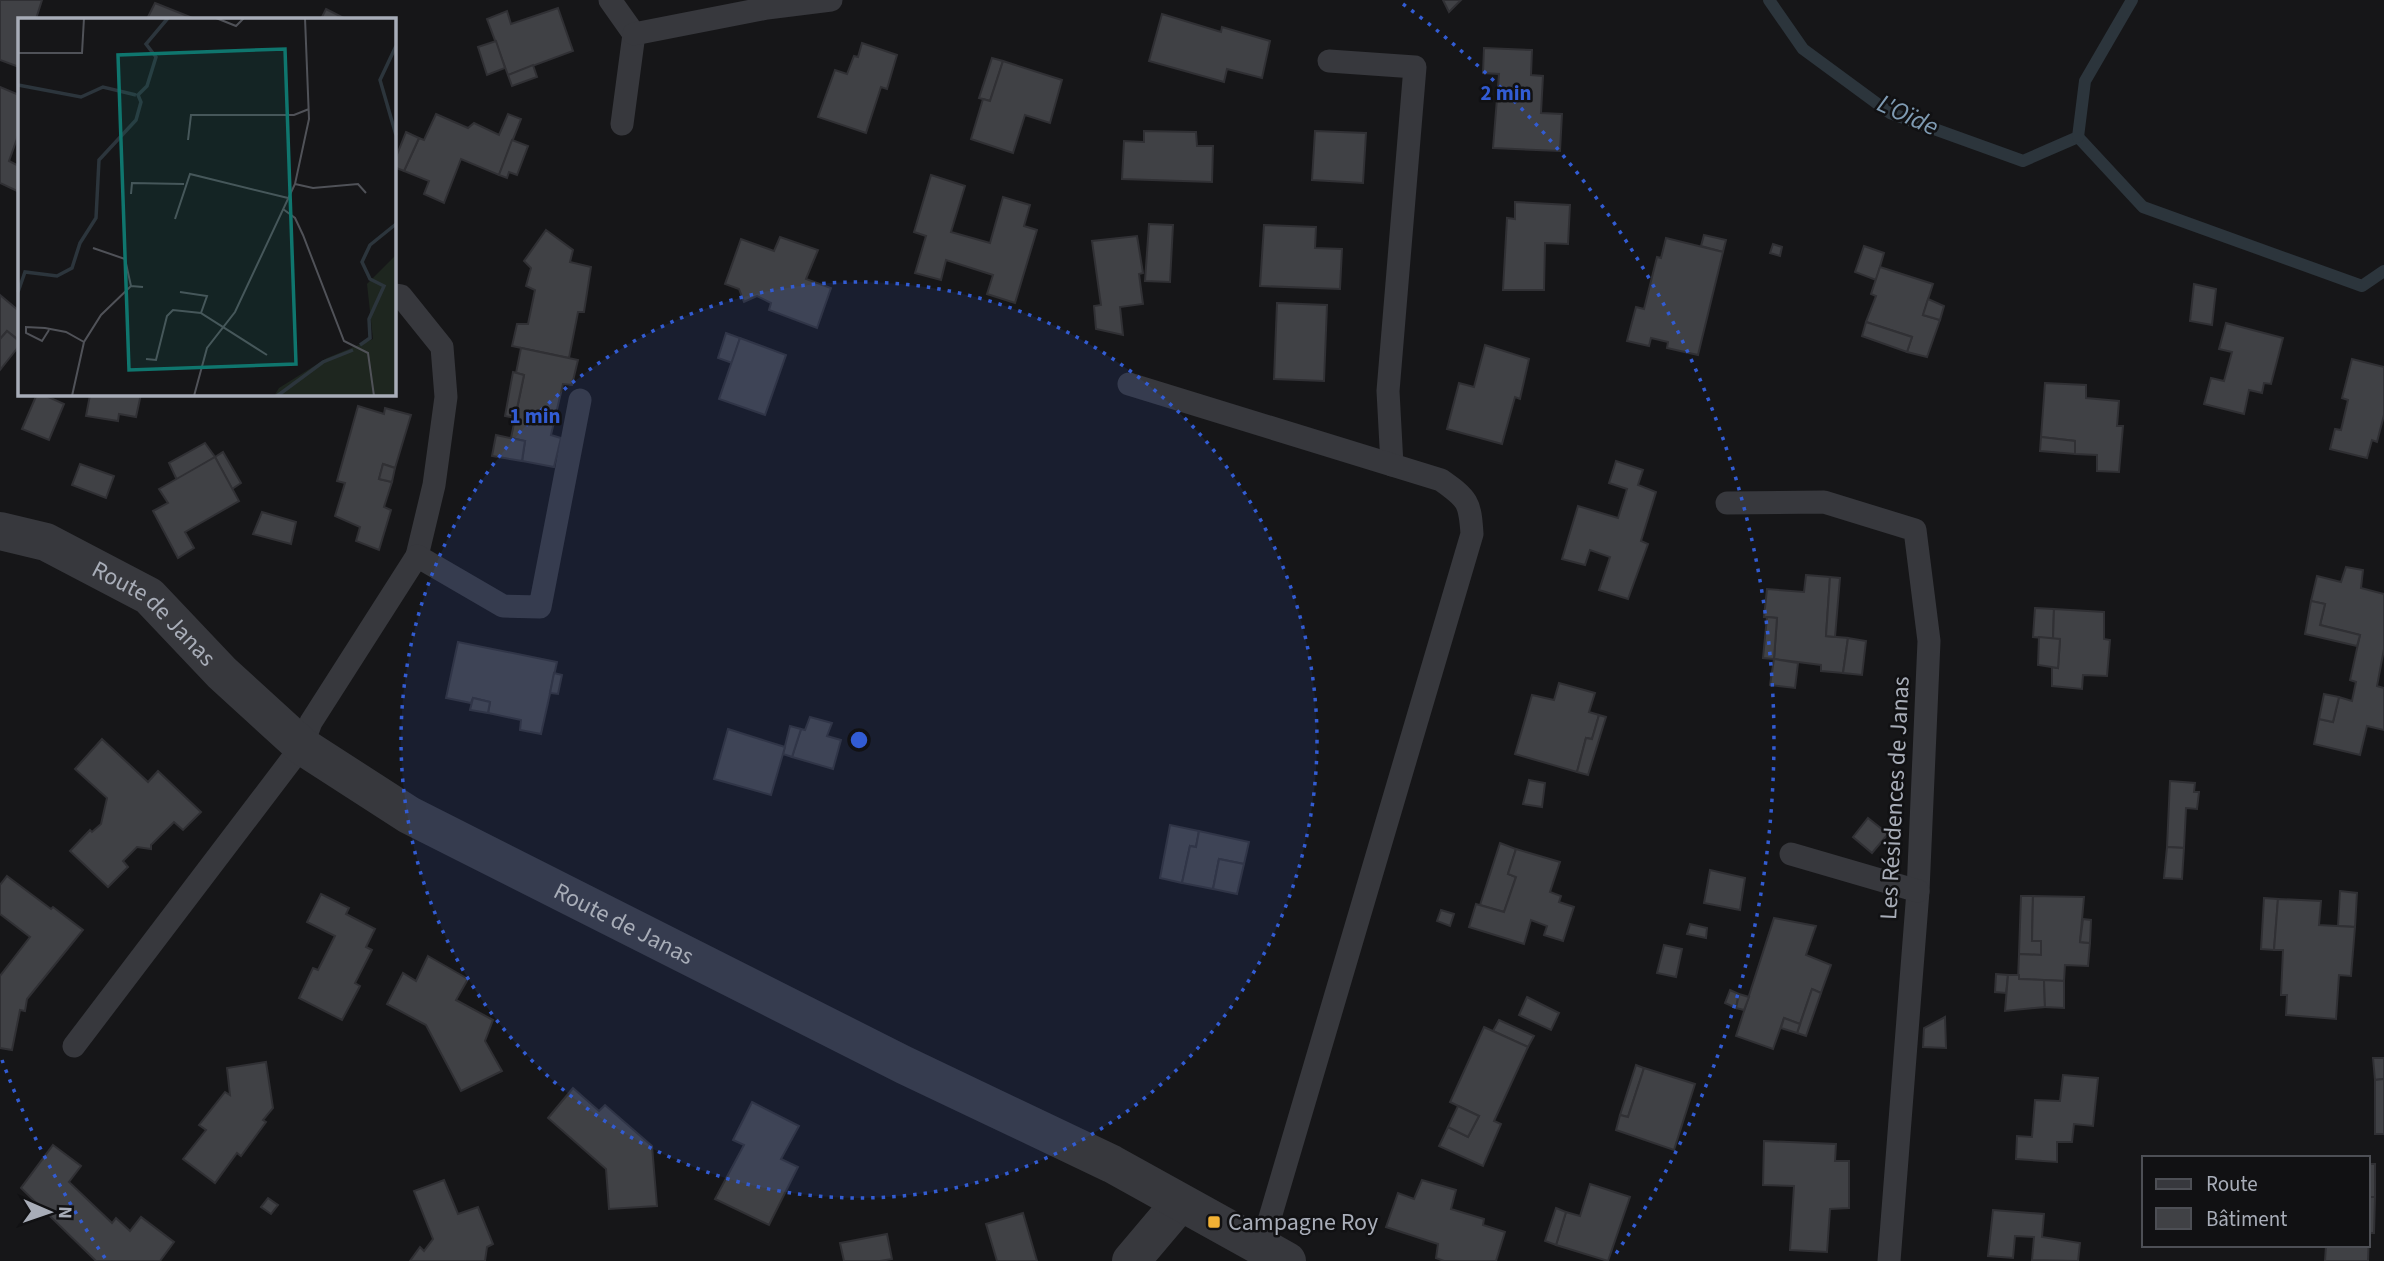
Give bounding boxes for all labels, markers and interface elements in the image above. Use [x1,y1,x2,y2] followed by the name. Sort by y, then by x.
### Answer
[18,18,396,396] inset map
[1480,78,1532,108] text: 2 min
[1871,85,1945,145] water label: L'Oïde
[509,401,561,431] text: 1 min
[86,552,224,674] street label: Route de Janas
[1871,675,1919,921] street label: Les Résidences de Janas
[847,728,871,752] centre of rings
[548,873,700,974] street label: Route de Janas
[2142,1156,2370,1247] legend
[2206,1169,2258,1199] text: Route
[14,1177,84,1247] north arrow
[2206,1204,2287,1234] text: Bâtiment
[1228,1205,1378,1240] place label: Campagne Roy
[51,1206,78,1219] text: N
[1206,1214,1222,1230] marker: Campagne Roy

